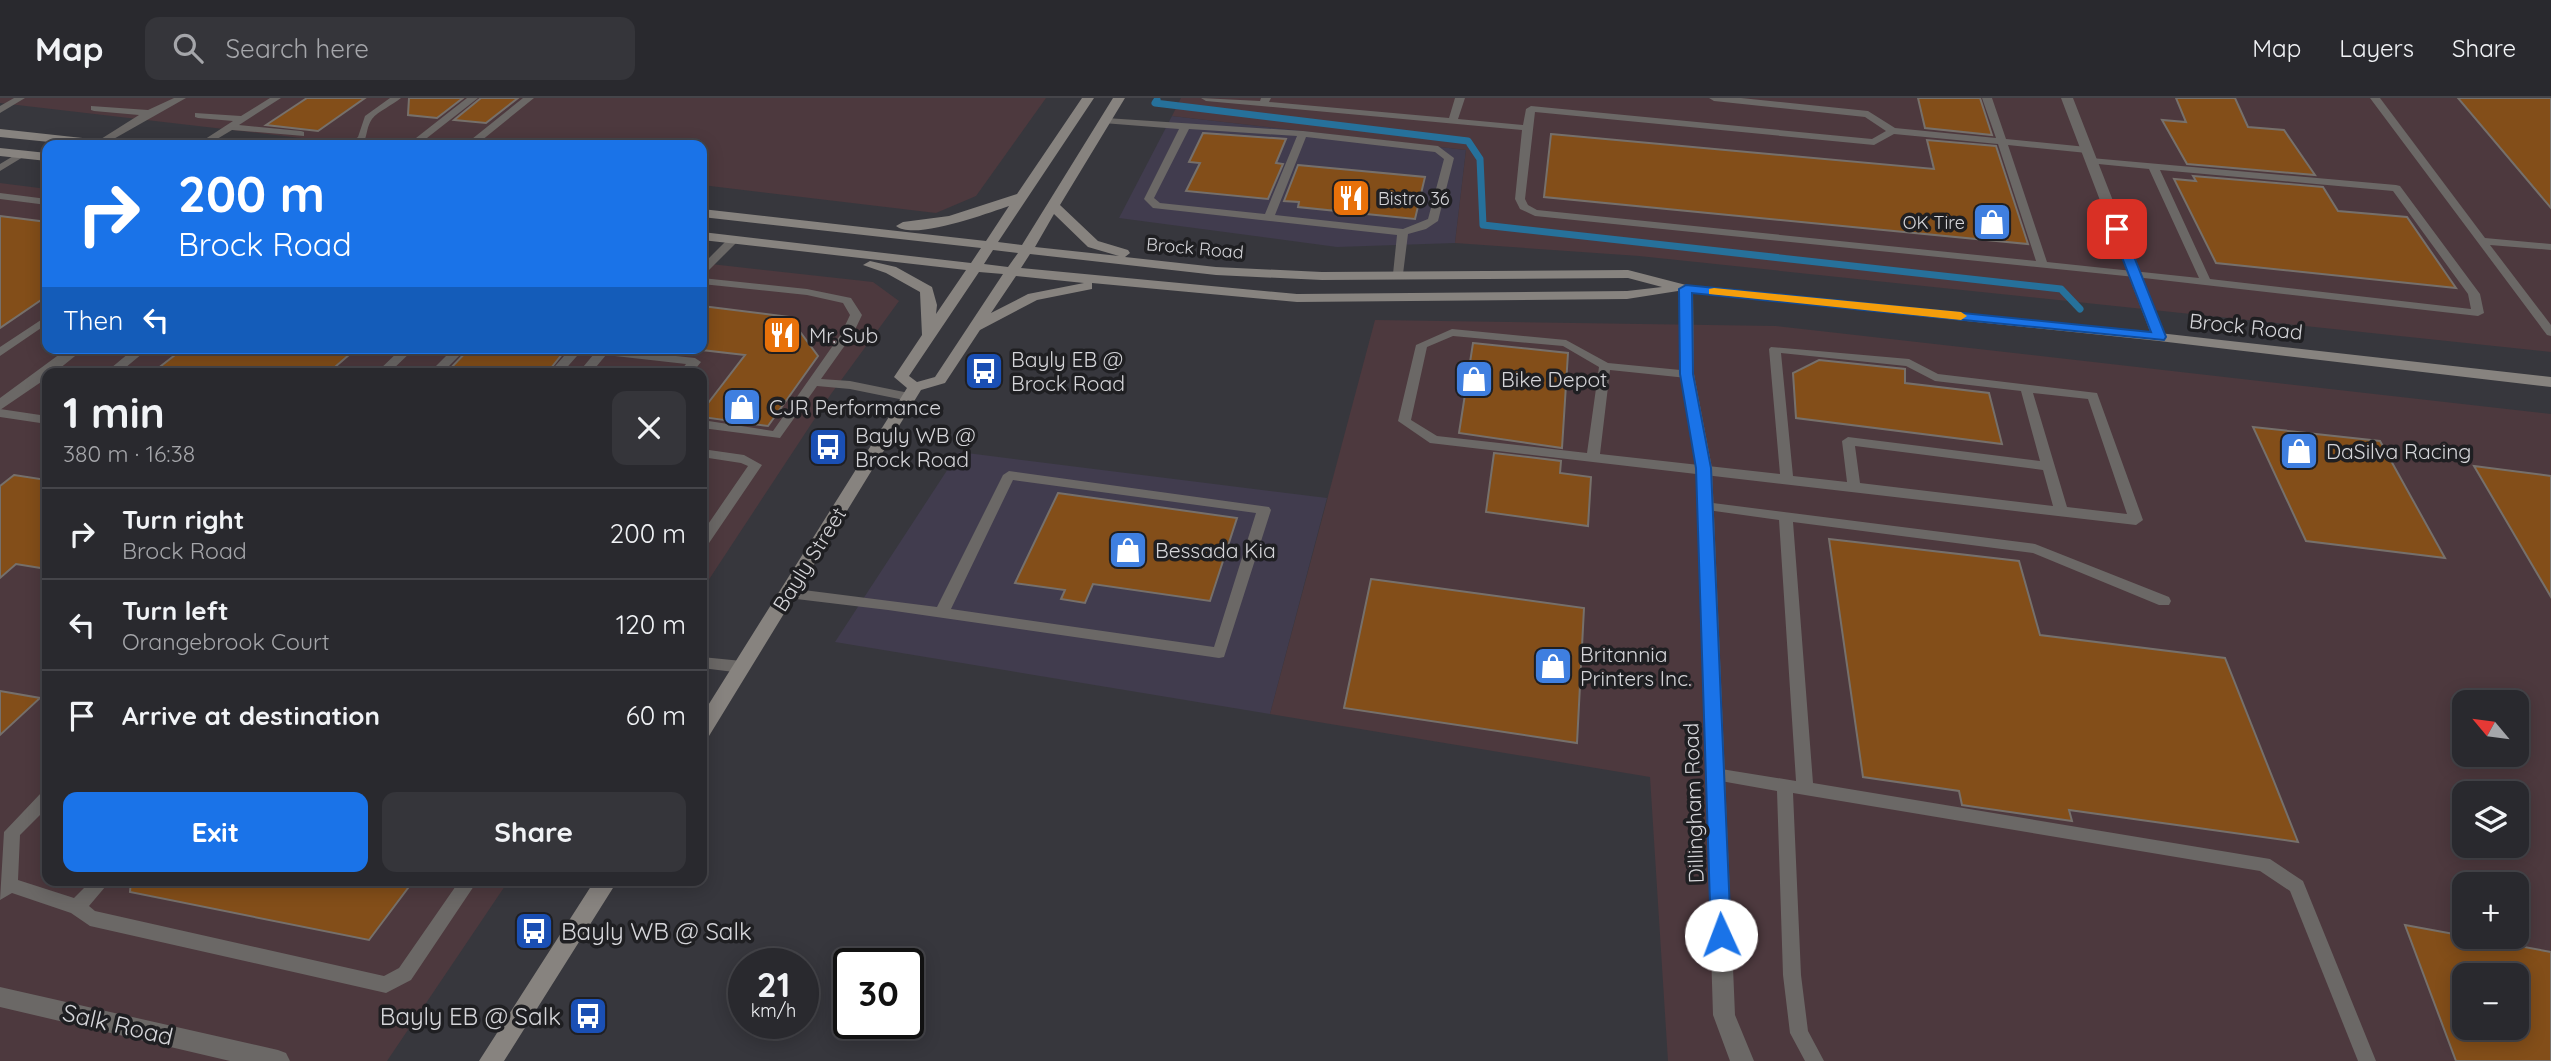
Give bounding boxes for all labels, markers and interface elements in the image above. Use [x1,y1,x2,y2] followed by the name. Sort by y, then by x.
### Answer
[145,17,635,80] search box
[35,28,103,69] text: Map
[169,29,207,67] icon: search
[225,32,369,65] text: Search here
[2252,33,2301,63] text: Map
[2339,33,2414,63] text: Layers
[2452,33,2516,63] text: Share
[178,163,325,224] text: 200 m
[63,168,154,259] icon: right
[1330,177,1372,219] restaurant icon: Bistro 36
[1378,187,1450,210] place label: Bistro 36
[2087,199,2147,259] pin
[1971,201,2013,243] shop icon: OK Tire
[2098,210,2136,248] icon: arrive
[1903,211,1965,234] place label: OK Tire
[178,224,352,264] text: Brock Road
[1145,232,1245,264] street label: Brock Road
[137,301,175,339] icon: left
[63,304,123,337] text: Then
[2188,307,2304,345] street label: Brock Road
[761,314,803,356] restaurant icon: Mr. Sub
[809,322,878,348] place label: Mr. Sub
[1011,346,1125,396] place label: Bayly EB @ Brock Road
[963,350,1005,392] bus stop icon: Bayly EB @ Brock Road
[1453,358,1495,400] shop icon: Bike Depot
[1501,366,1607,392] place label: Bike Depot
[63,386,165,439] text: 1 min
[721,386,763,428] shop icon: CJR Performance
[612,391,686,465] button: close
[769,394,941,420] place label: CJR Performance
[855,422,976,472] place label: Bayly WB @ Brock Road
[807,426,849,468] bus stop icon: Bayly WB @ Brock Road
[2278,430,2320,472] shop icon: DaSilva Racing
[2326,438,2471,464] place label: DaSilva Racing
[63,439,195,468] text: 380 m · 16:38
[767,502,851,616] street label: Bayly Street
[122,503,244,536] text: Turn right
[63,515,101,553] icon: right
[610,517,686,550] text: 200 m
[1107,529,1149,571] shop icon: Bessada Kia
[122,536,247,565] text: Brock Road
[1155,537,1276,563] place label: Bessada Kia
[122,594,229,627] text: Turn left
[63,606,101,644] icon: left
[616,608,686,641] text: 120 m
[122,627,330,656] text: Orangebrook Court
[1580,641,1692,691] place label: Britannia Printers Inc.
[1532,645,1574,687] shop icon: Britannia Printers Inc.
[2452,690,2529,766] north arrow
[2452,690,2529,1040] map controls
[63,697,101,735] icon: arrive
[122,699,380,732] text: Arrive at destination
[626,699,686,732] text: 60 m
[1677,722,1709,884] street label: Dillingham Road
[2452,781,2529,858] button: layers
[63,792,368,872] button: Exit
[382,792,686,872] button: Share
[2452,872,2529,949] button: +
[1684,898,1758,972] position arrow
[513,910,555,952] bus stop icon: Bayly WB @ Salk
[561,916,752,946] place label: Bayly WB @ Salk
[833,948,924,1039] speed limit sign: 30
[757,962,790,1006] text: 21
[2452,963,2529,1040] button: −
[567,995,609,1037] bus stop icon: Bayly EB @ Salk
[60,997,176,1051] street label: Salk Road
[751,999,796,1022] text: km/h
[380,1001,561,1031] place label: Bayly EB @ Salk

